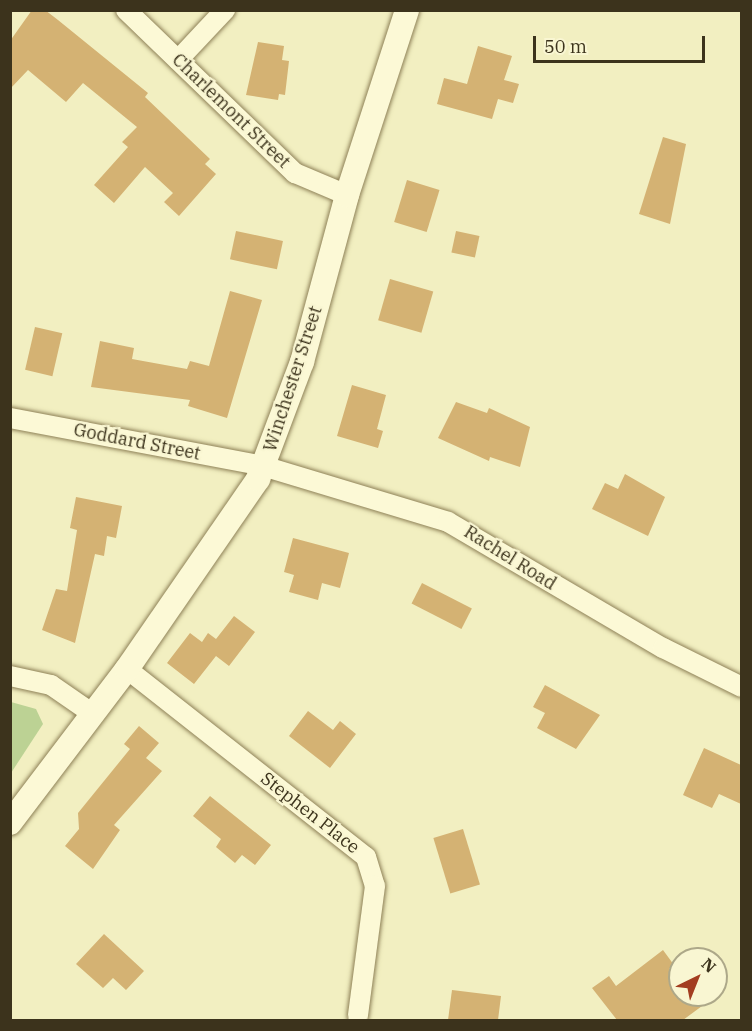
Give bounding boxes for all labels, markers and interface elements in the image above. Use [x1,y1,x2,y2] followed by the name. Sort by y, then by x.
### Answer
[536,24,708,62] scale bar
[544,35,587,58] text: 50 m
[168,49,294,173] street label: Charlemont Street
[259,303,327,455] street label: Winchester Street
[72,419,202,465] street label: Goddard Street
[460,521,560,595] street label: Rachel Road
[256,768,364,858] street label: Stephen Place
[668,947,728,1007] north arrow
[697,954,720,977] text: N

